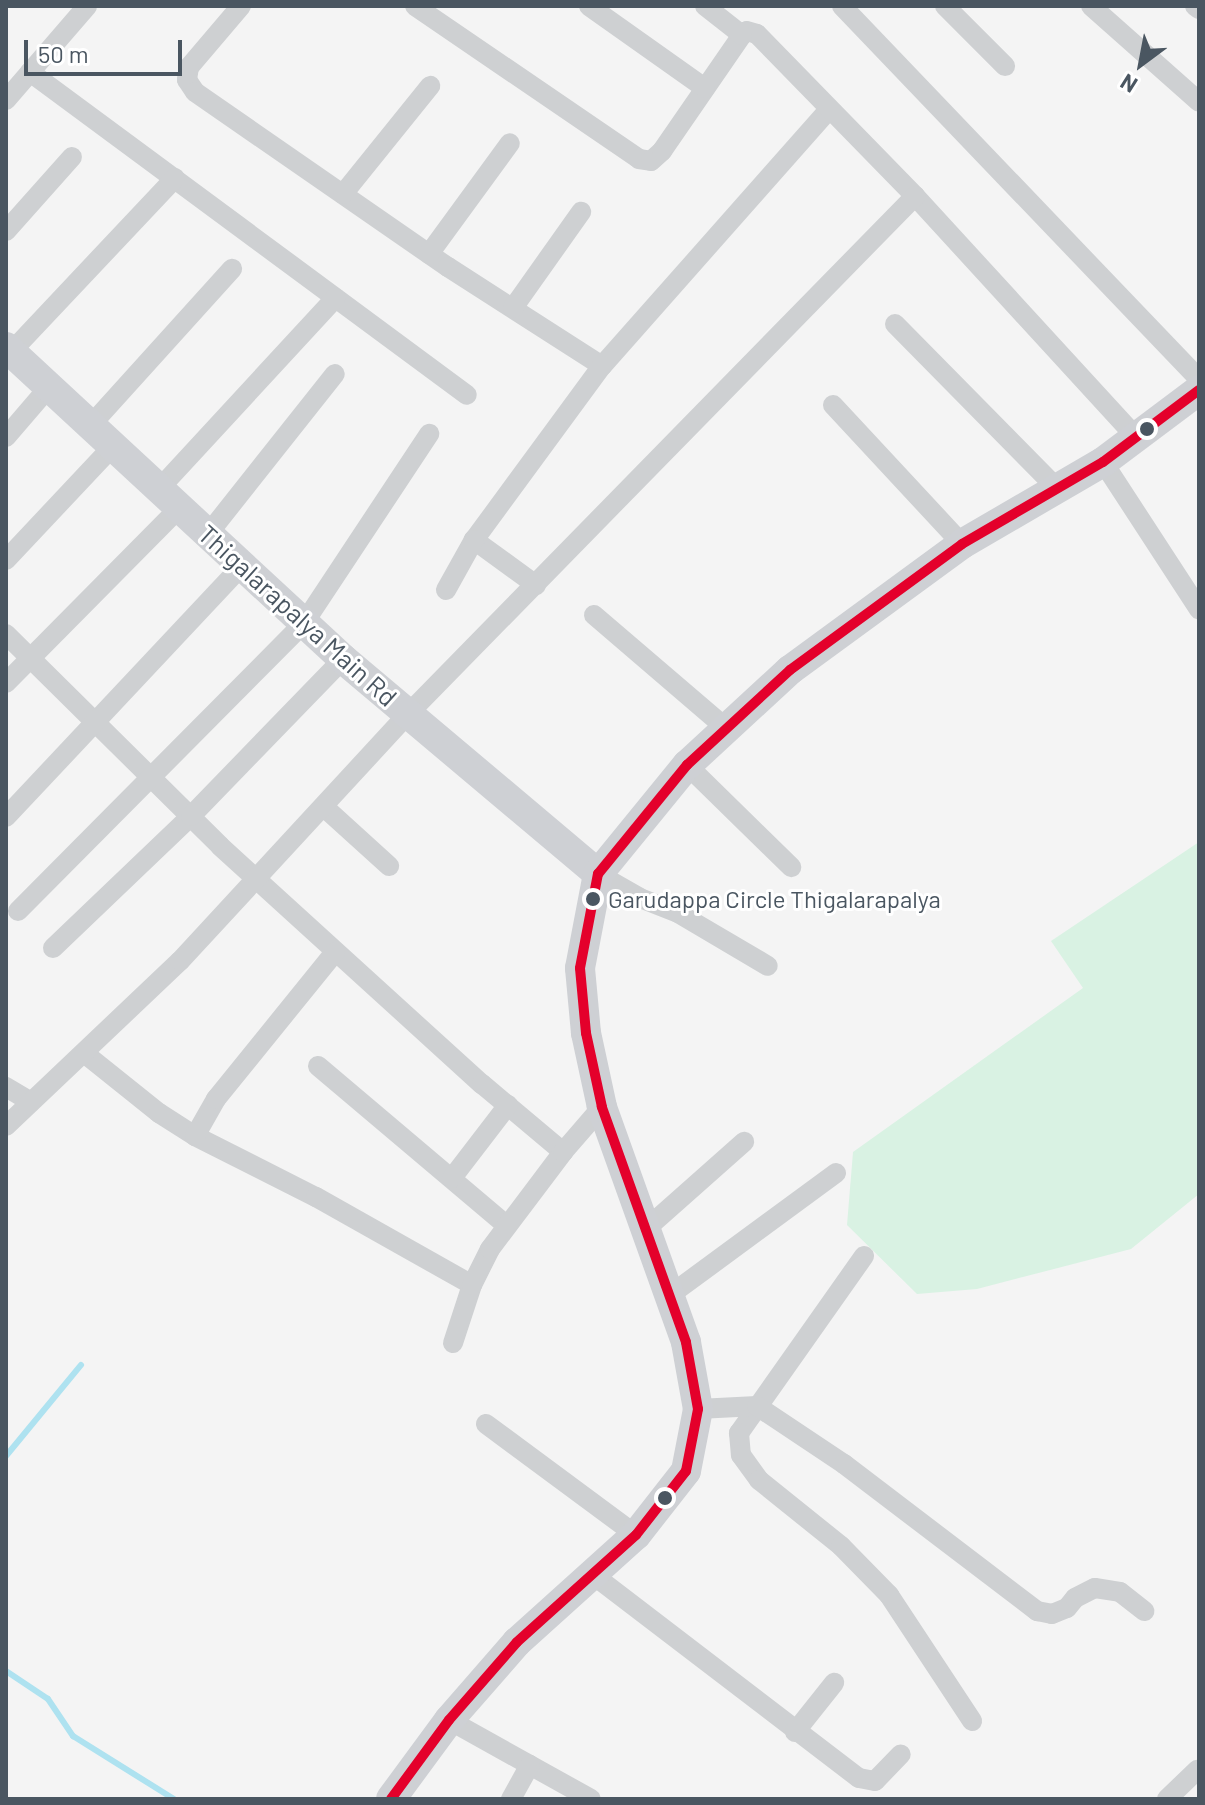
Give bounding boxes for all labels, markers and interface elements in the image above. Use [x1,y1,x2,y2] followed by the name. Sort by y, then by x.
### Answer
[28,24,186,74] scale bar
[1101,24,1181,104] north arrow
[38,39,89,68] text: 50 m
[1115,69,1141,99] text: N
[1139,421,1155,437] unlabelled marker
[192,518,404,712] street label: Thigalarapalya Main Rd
[608,885,941,913] place label: Garudappa Circle Thigalarapalya
[585,891,601,907] marker: Garudappa Circle Thigalarapalya
[657,1490,673,1506] unlabelled marker

